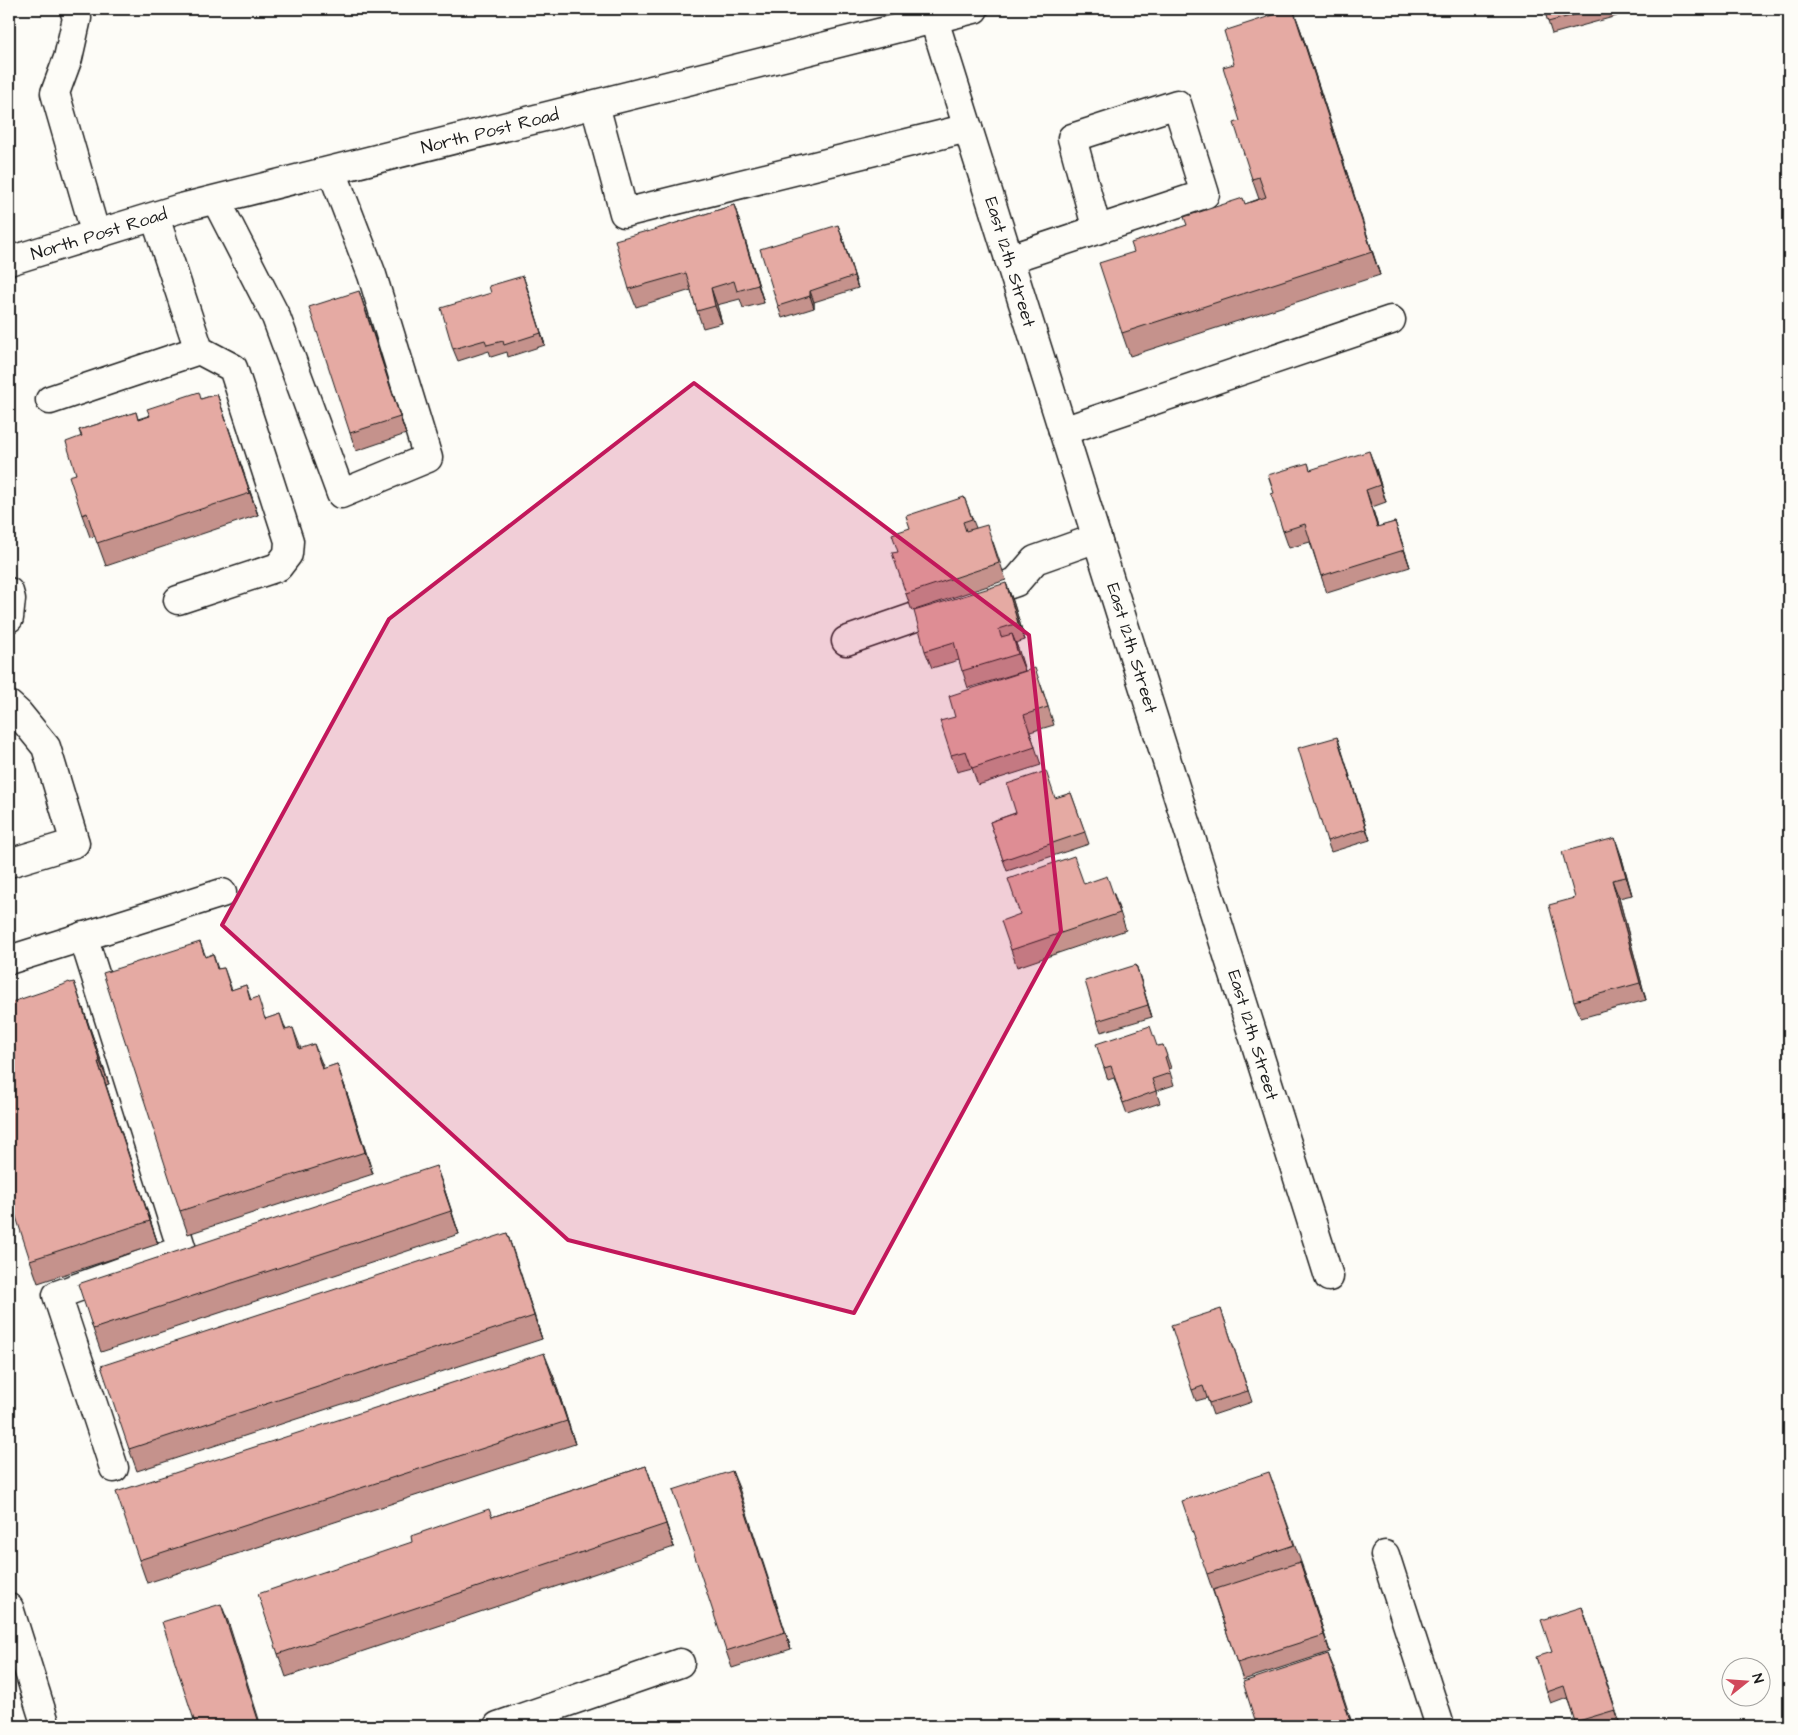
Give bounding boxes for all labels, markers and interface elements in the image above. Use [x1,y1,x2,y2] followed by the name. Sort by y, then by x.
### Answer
[418,102,562,160] street label: North Post Road
[978,194,1042,331] street label: East 12th Street
[28,201,170,267] street label: North Post Road
[1100,580,1164,717] street label: East 12th Street
[1221,967,1285,1104] street label: East 12th Street
[1720,1658,1770,1708] north arrow
[1747,1671,1768,1686] text: N

